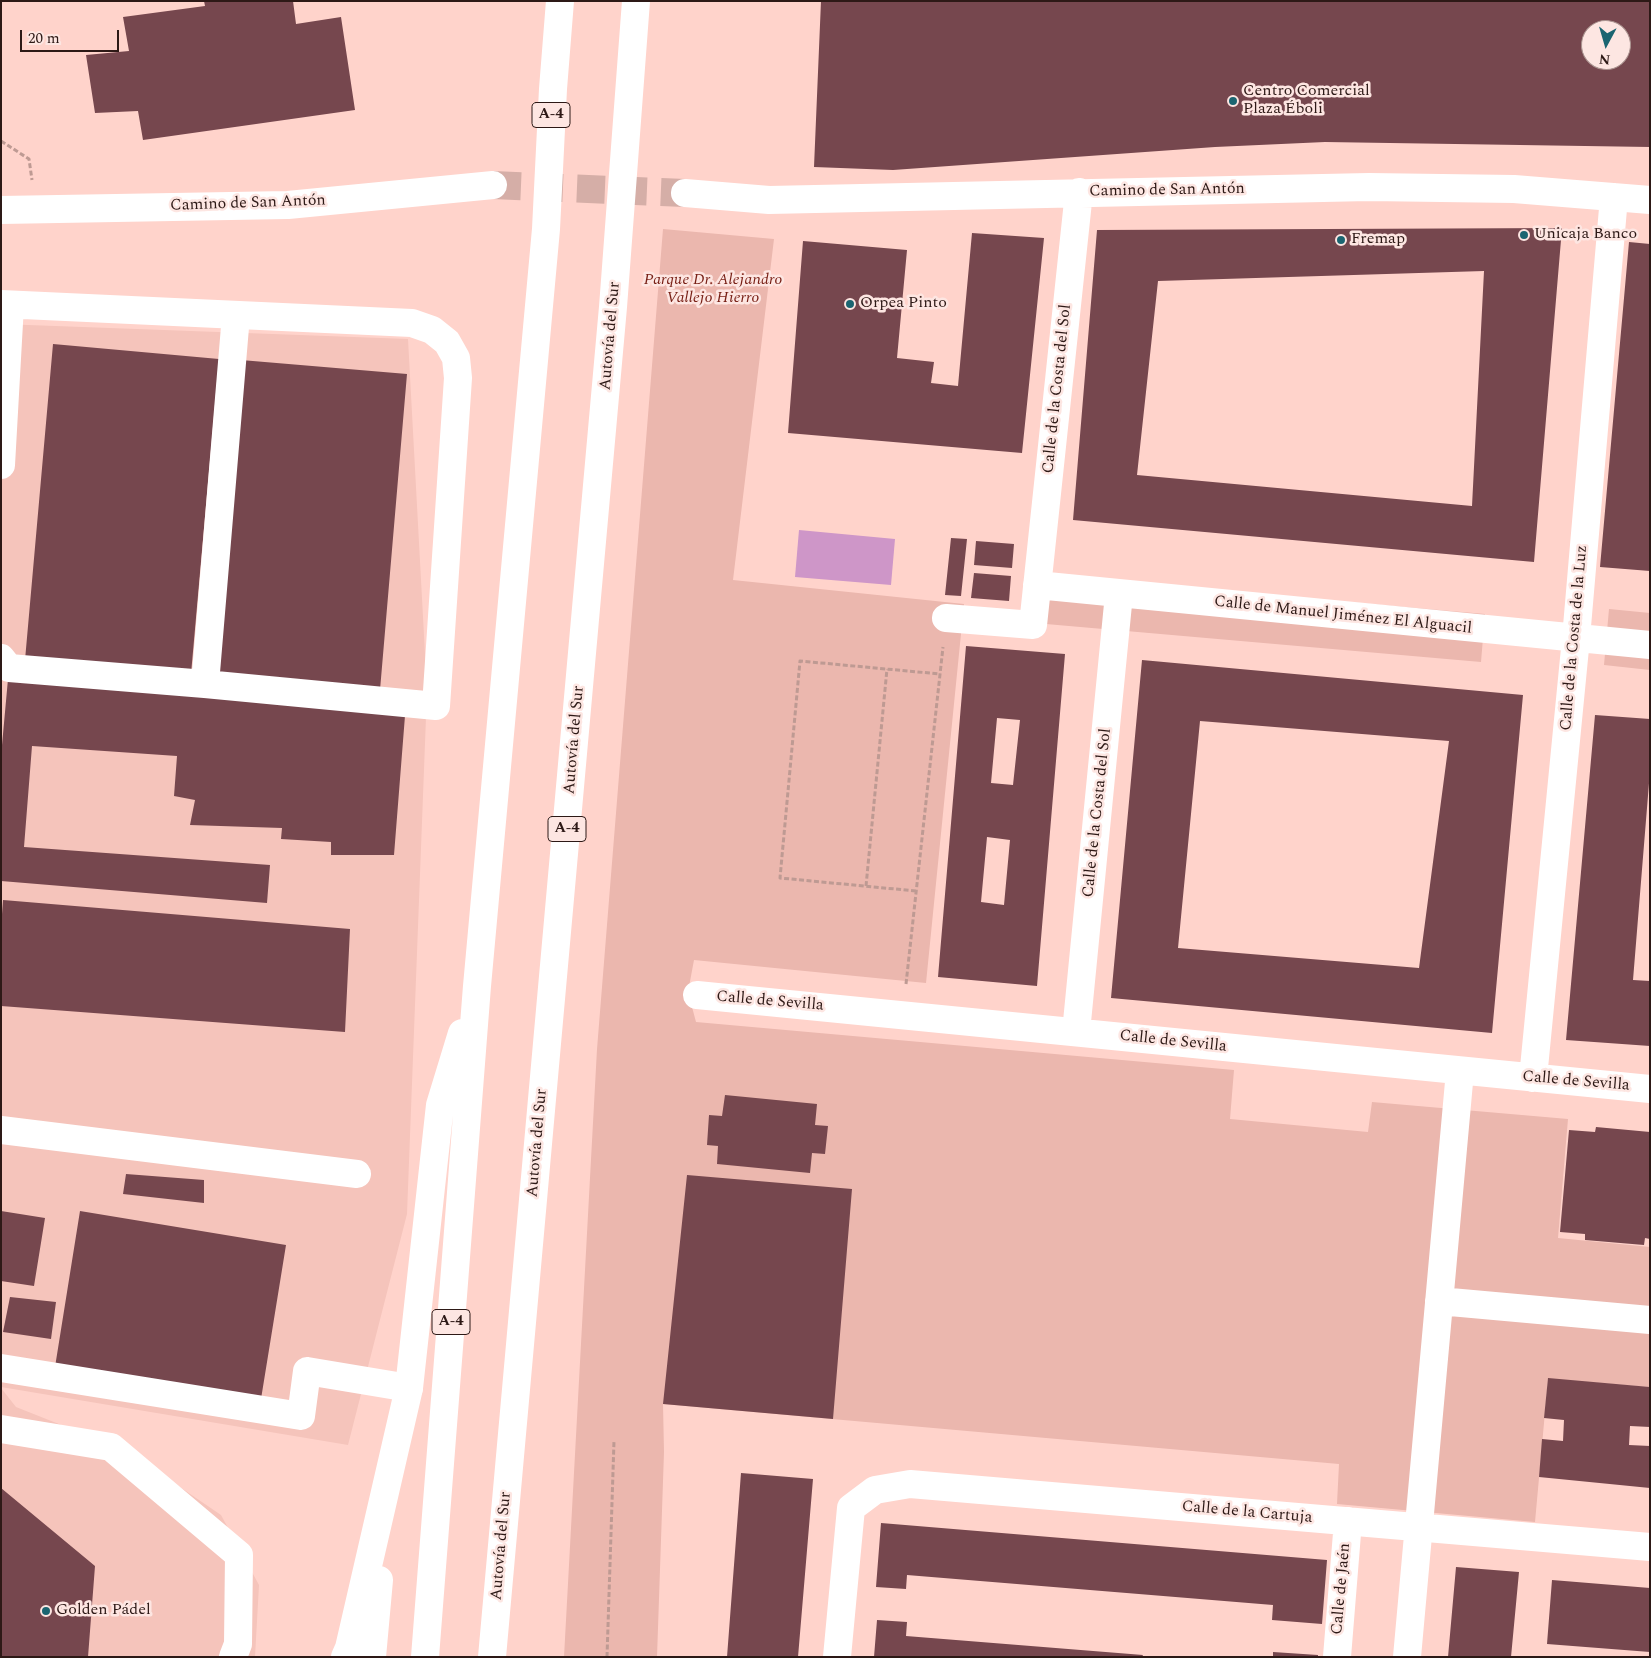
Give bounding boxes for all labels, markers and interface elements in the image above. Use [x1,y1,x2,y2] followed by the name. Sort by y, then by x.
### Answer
[22,20,121,52] scale bar
[1581,20,1631,70] north arrow
[28,27,60,50] text: 20 m
[1598,48,1611,70] text: N
[1243,82,1370,120] place label: Centro Comercial Plaza Éboli
[1227,95,1239,107] marker: Centro Comercial Plaza Éboli
[532,102,570,128] road number: A-4
[1089,180,1245,202] street label: Camino de San Antón
[170,192,326,216] street label: Camino de San Antón
[1534,225,1637,245] place label: Unicaja Banco
[1518,229,1530,241] marker: Unicaja Banco
[1351,230,1405,250] place label: Fremap
[1335,234,1347,246] marker: Fremap
[644,271,782,309] park label: Parque Dr. Alejandro Vallejo Hierro
[597,281,625,391] street label: Autovía del Sur
[860,294,947,314] place label: Orpea Pinto
[844,298,856,310] marker: Orpea Pinto
[1040,304,1076,474] street label: Calle de la Costa del Sol
[1557,544,1593,732] street label: Calle de la Costa de la Luz
[1213,593,1473,639] street label: Calle de Manuel Jiménez El Alguacil
[561,685,589,795] street label: Autovía del Sur
[1080,728,1116,898] street label: Calle de la Costa del Sol
[548,816,586,842] road number: A-4
[716,988,824,1016] street label: Calle de Sevilla
[1118,1027,1228,1057] street label: Calle de Sevilla
[1522,1068,1630,1096] street label: Calle de Sevilla
[524,1088,552,1198] street label: Autovía del Sur
[432,1310,470,1334] road number: A-4
[488,1491,516,1601] street label: Autovía del Sur
[1181,1498,1313,1528] street label: Calle de la Cartuja
[1328,1542,1356,1636] street label: Calle de Jaén
[56,1601,151,1621] place label: Golden Pádel
[40,1605,52,1617] marker: Golden Pádel

